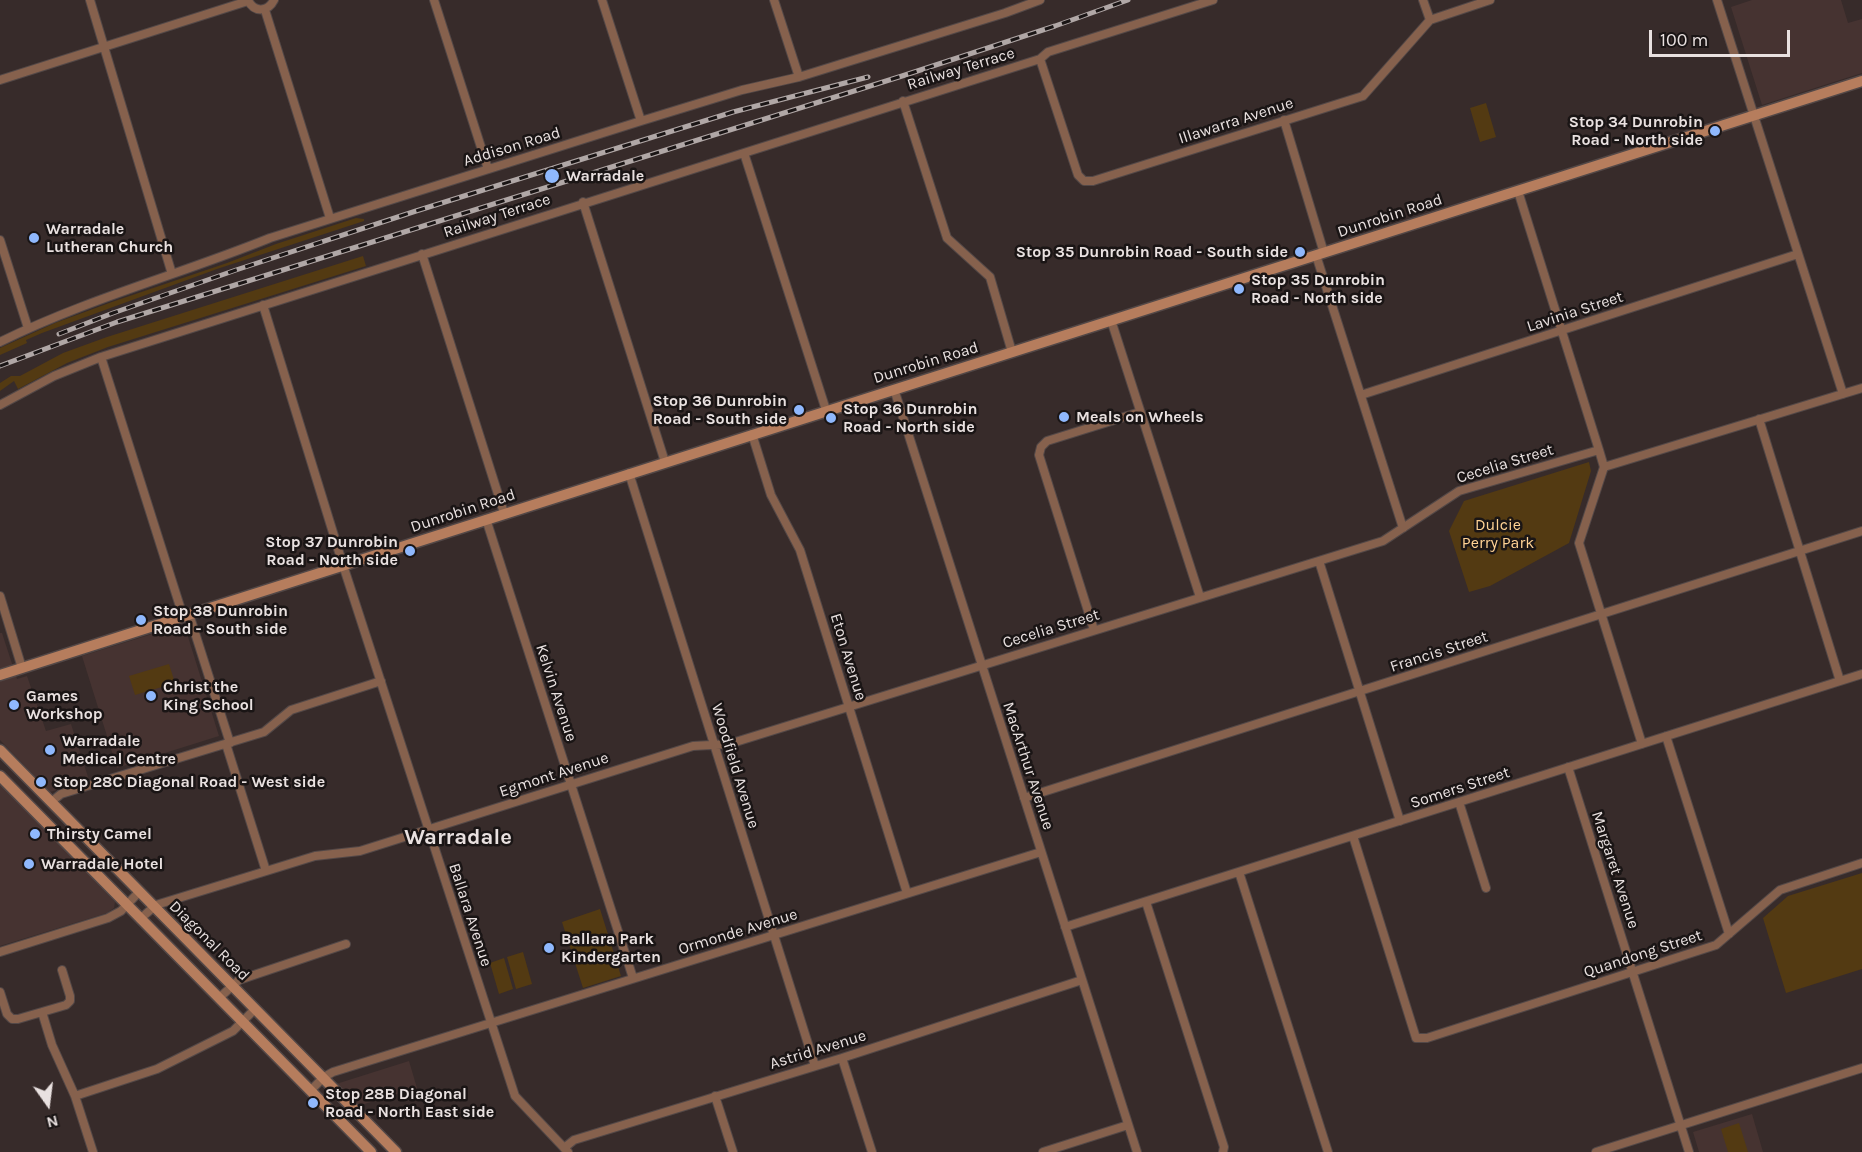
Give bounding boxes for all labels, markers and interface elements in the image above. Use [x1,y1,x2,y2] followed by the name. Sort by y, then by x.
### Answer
[1652,18,1793,56] scale bar
[1660,29,1708,51] text: 100 m
[905,44,1017,94] street label: Railway Terrace
[1176,93,1296,149] street label: Illawarra Avenue
[1569,112,1703,150] place label: Stop 34 Dunrobin Road - North side
[461,123,563,171] street label: Addison Road
[1708,124,1722,138] marker: Stop 34 Dunrobin Road - North side
[566,166,644,186] place label: Warradale
[543,167,561,185] marker: Warradale
[441,190,553,242] street label: Railway Terrace
[1335,190,1445,242] street label: Dunrobin Road
[46,219,173,257] place label: Warradale Lutheran Church
[27,231,41,245] marker: Warradale Lutheran Church
[1016,242,1288,262] place label: Stop 35 Dunrobin Road - South side
[1293,245,1307,259] marker: Stop 35 Dunrobin Road - South side
[1251,270,1385,308] place label: Stop 35 Dunrobin Road - North side
[1232,282,1246,296] marker: Stop 35 Dunrobin Road - North side
[1524,287,1626,337] street label: Lavinia Street
[871,338,981,388] street label: Dunrobin Road
[653,391,787,429] place label: Stop 36 Dunrobin Road - South side
[843,399,977,437] place label: Stop 36 Dunrobin Road - North side
[792,403,806,417] marker: Stop 36 Dunrobin Road - South side
[1076,407,1204,427] place label: Meals on Wheels
[1057,410,1071,424] marker: Meals on Wheels
[824,411,838,425] marker: Stop 36 Dunrobin Road - North side
[1454,440,1556,488] street label: Cecelia Street
[408,485,518,537] street label: Dunrobin Road
[1462,515,1534,553] park label: Dulcie Perry Park
[265,532,398,570] place label: Stop 37 Dunrobin Road - North side
[403,544,417,558] marker: Stop 37 Dunrobin Road - North side
[153,601,288,639] place label: Stop 38 Dunrobin Road - South side
[1000,605,1102,653] street label: Cecelia Street
[826,611,870,703] street label: Eton Avenue
[134,613,148,627] marker: Stop 38 Dunrobin Road - South side
[1388,627,1490,677] street label: Francis Street
[531,642,581,744] street label: Kelvin Avenue
[163,677,254,715] place label: Christ the King School
[26,686,103,724] place label: Games Workshop
[144,689,158,703] marker: Christ the King School
[7,698,21,712] marker: Games Workshop
[998,700,1058,832] street label: MacArthur Avenue
[707,701,763,831] street label: Woodfield Avenue
[62,731,176,769] place label: Warradale Medical Centre
[43,743,57,757] marker: Warradale Medical Centre
[497,748,611,802] street label: Egmont Avenue
[1408,763,1512,813] street label: Somers Street
[53,772,325,792] place label: Stop 28C Diagonal Road - West side
[34,775,48,789] marker: Stop 28C Diagonal Road - West side
[1587,809,1643,931] street label: Margaret Avenue
[47,824,152,844] place label: Thirsty Camel
[404,825,512,851] district label: Warradale
[28,827,42,841] marker: Thirsty Camel
[41,854,163,874] place label: Warradale Hotel
[22,857,36,871] marker: Warradale Hotel
[444,861,496,969] street label: Ballara Avenue
[165,897,253,985] street label: Diagonal Road
[676,905,800,959] street label: Ormonde Avenue
[1581,926,1705,982] street label: Quandong Street
[561,929,661,967] place label: Ballara Park Kindergarten
[542,941,556,955] marker: Ballara Park Kindergarten
[767,1026,869,1074] street label: Astrid Avenue
[18,1074,78,1134] north arrow
[325,1084,494,1122] place label: Stop 28B Diagonal Road - North East side
[306,1096,320,1110] marker: Stop 28B Diagonal Road - North East side
[45,1111,60,1133] text: N

